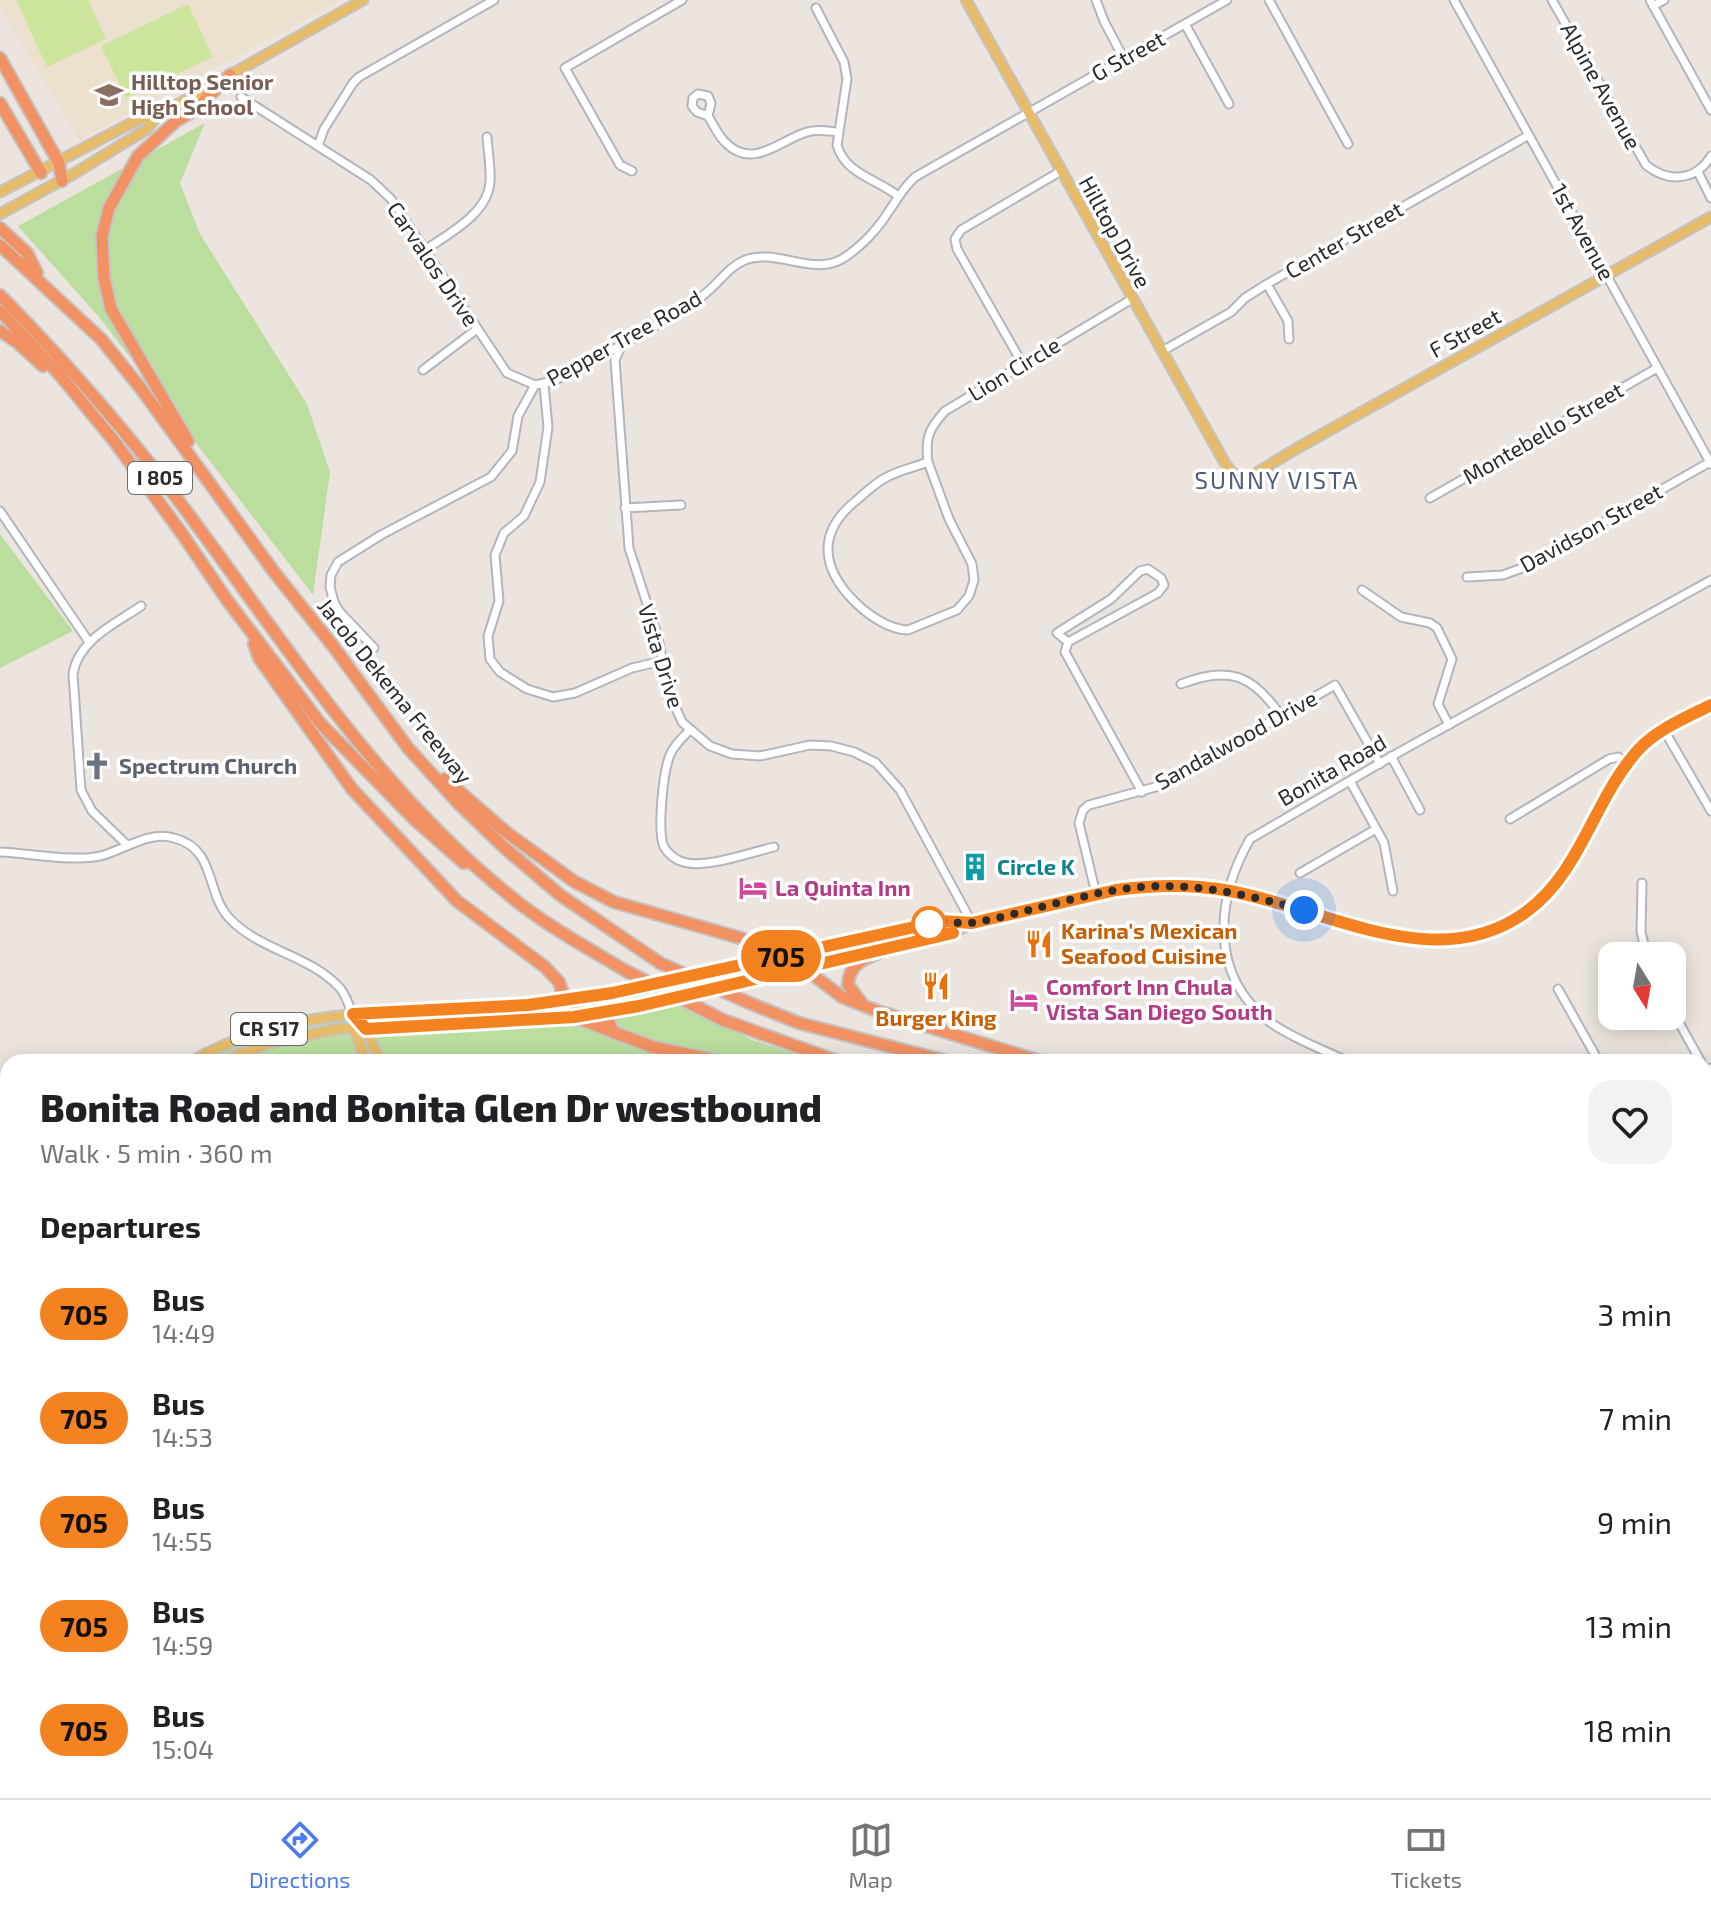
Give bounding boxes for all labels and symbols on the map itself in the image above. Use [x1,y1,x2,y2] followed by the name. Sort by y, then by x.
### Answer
[1556,17,1647,154] street label: Alpine Avenue
[1086,24,1169,86] street label: G Street
[131,68,274,119] place label: Hilltop Senior High School
[94,80,124,110] school or university icon: Hilltop Senior High School
[1074,171,1157,292] street label: Hilltop Drive
[1547,179,1621,284] street label: 1st Avenue
[1280,195,1407,283] street label: Center Street
[383,196,485,331] street label: Carvalos Drive
[541,284,706,390] street label: Pepper Tree Road
[1424,302,1505,362] street label: F Street
[963,331,1064,406] street label: Lion Circle
[1458,376,1627,489] street label: Montebello Street
[128,462,192,494] road number: I 805
[1195,465,1359,494] district label: SUNNY VISTA
[1515,477,1666,577] street label: Davidson Street
[313,592,479,789] street label: Jacob Dekema Freeway
[634,600,690,711] street label: Vista Drive
[1150,684,1321,794] street label: Sandalwood Drive
[1273,728,1390,810] street label: Bonita Road
[82,751,112,781] church icon: Spectrum Church
[119,752,297,778] place label: Spectrum Church
[960,852,990,882] building icon: Circle K
[997,853,1075,879] place label: Circle K
[738,873,768,903] hotel icon: La Quinta Inn
[775,874,911,901] place label: La Quinta Inn
[1284,890,1324,930] your location
[912,907,946,941] unlabelled marker
[1061,917,1238,968] place label: Karina's Mexican Seafood Cuisine
[1024,929,1054,959] restaurant icon: Karina's Mexican Seafood Cuisine
[735,930,827,982] line badge: 705
[1598,942,1686,1030] north arrow
[921,971,951,1001] restaurant icon: Burger King
[1046,973,1273,1024] place label: Comfort Inn Chula Vista San Diego South
[1009,985,1039,1015] hotel icon: Comfort Inn Chula Vista San Diego South
[875,1004,997,1030] place label: Burger King
[231,1013,307,1045] road number: CR S17

